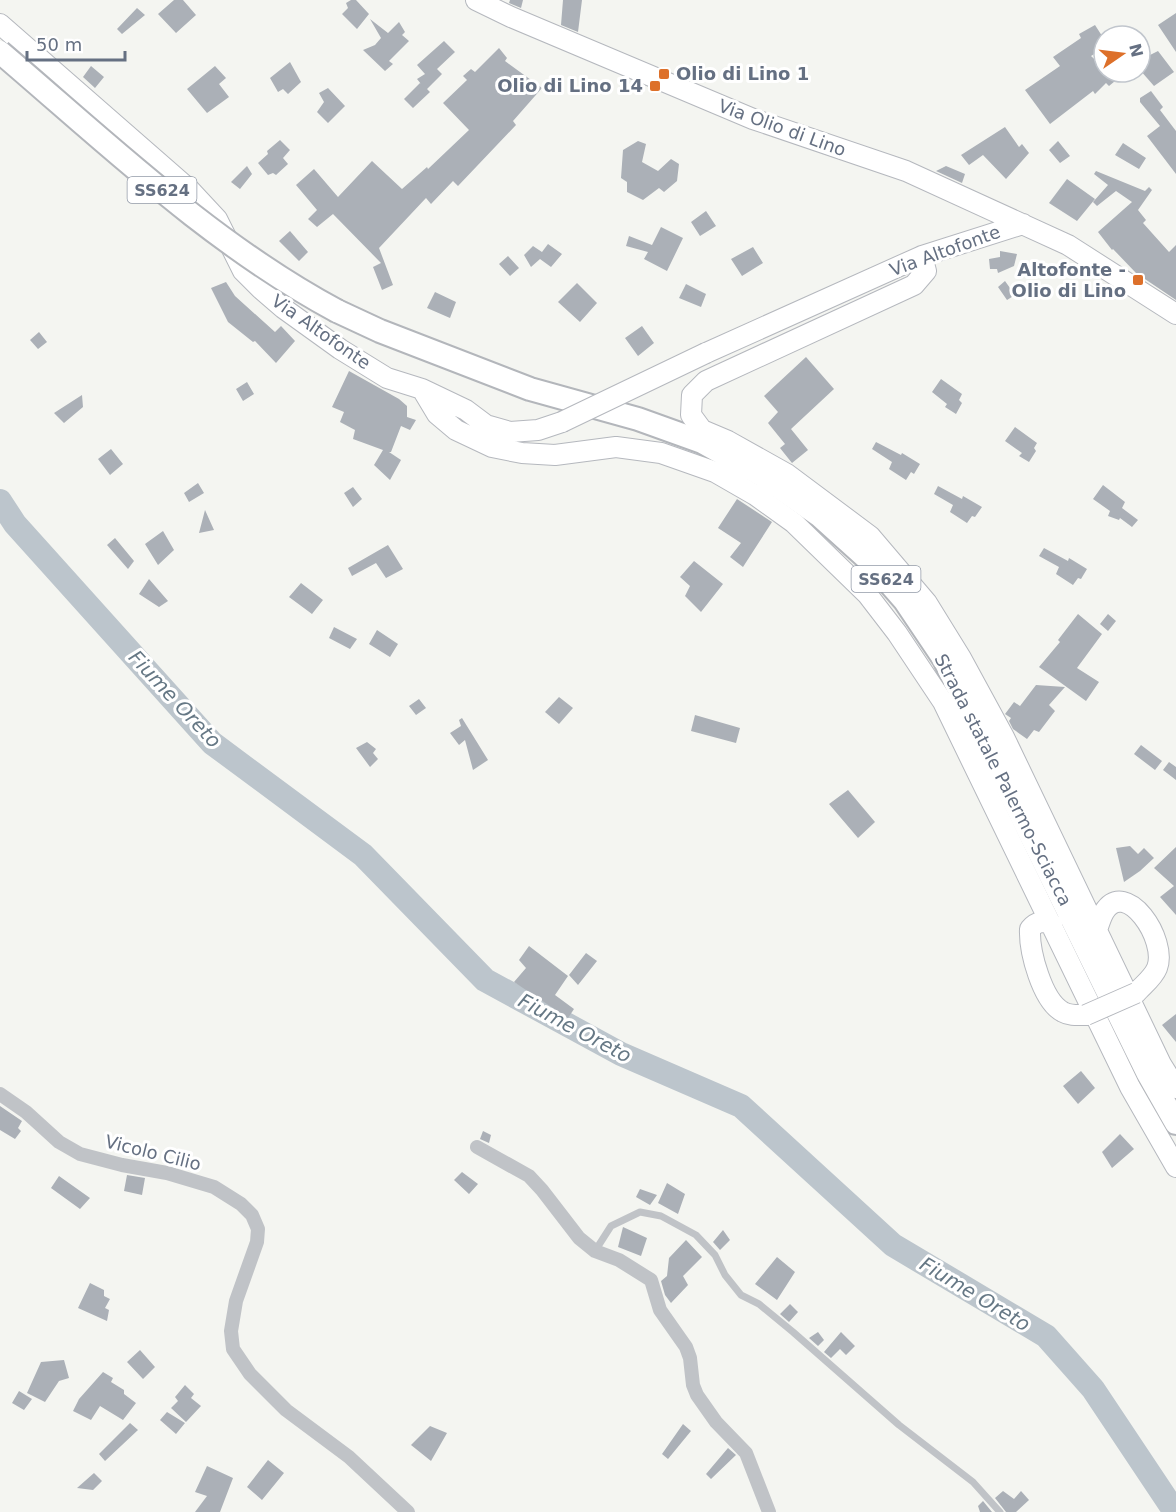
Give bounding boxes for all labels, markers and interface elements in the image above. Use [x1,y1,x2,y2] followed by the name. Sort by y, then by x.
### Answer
[27,24,124,62] scale bar
[1092,24,1152,84] north arrow
[36,34,82,55] text: 50 m
[1125,42,1147,59] text: N
[676,63,809,84] place label: Olio di Lino 1
[657,67,671,81] marker: Olio di Lino 1
[497,75,643,96] place label: Olio di Lino 14
[648,79,662,93] marker: Olio di Lino 14
[716,95,849,160] street label: Via Olio di Lino
[128,177,196,203] road number: SS624
[887,221,1003,280] street label: Via Altofonte
[1012,259,1126,301] place label: Altofonte - Olio di Lino
[1131,273,1145,287] marker: Altofonte - Olio di Lino
[268,290,375,373] street label: Via Altofonte
[852,566,920,592] road number: SS624
[124,645,226,753] water label: Fiume Oreto
[930,650,1076,909] street label: Strada statale Palermo-Sciacca
[515,988,635,1068] water label: Fiume Oreto
[103,1130,203,1175] street label: Vicolo Cilio
[916,1252,1034,1336] water label: Fiume Oreto

